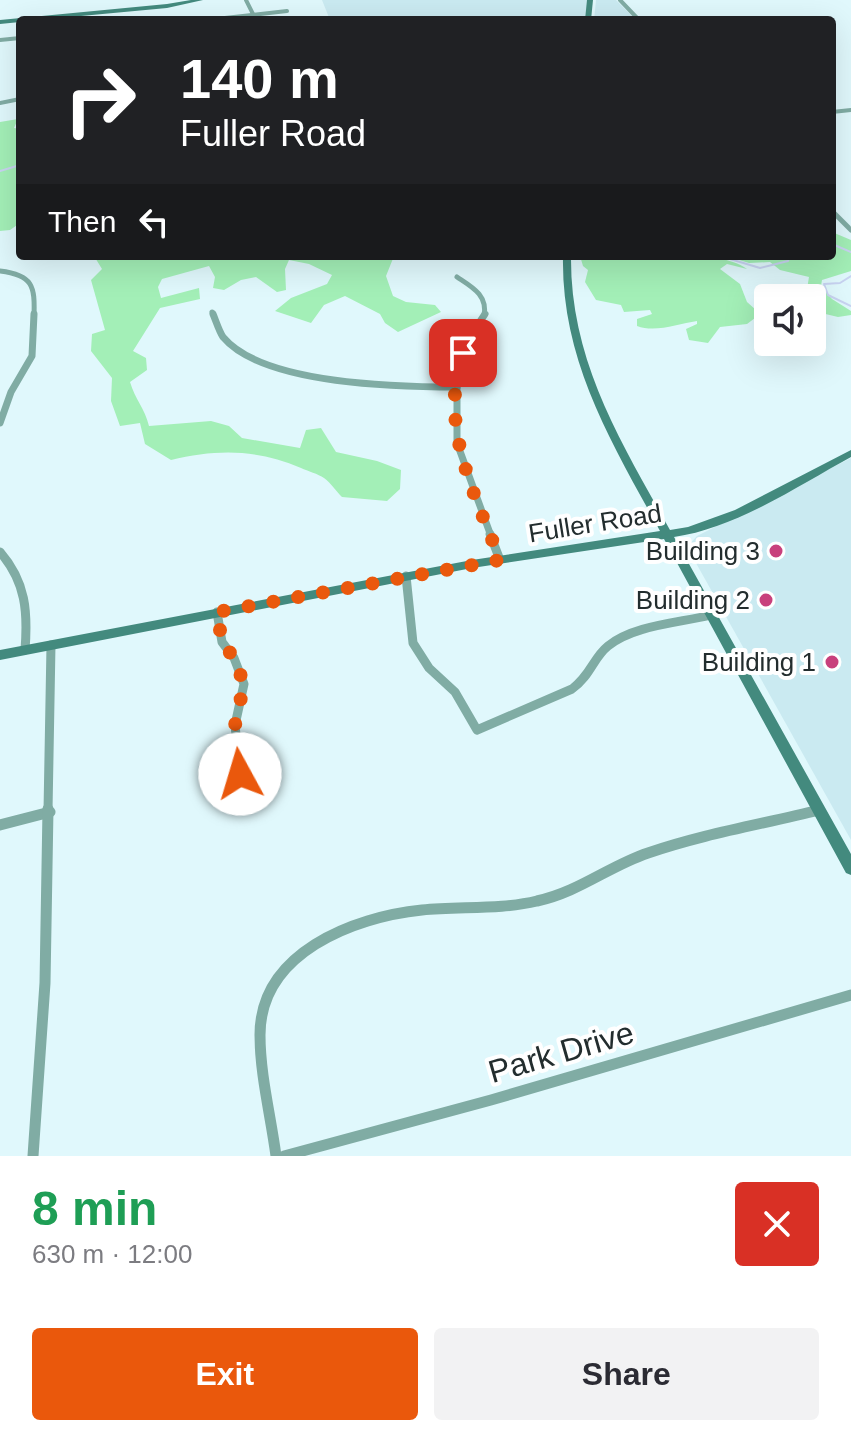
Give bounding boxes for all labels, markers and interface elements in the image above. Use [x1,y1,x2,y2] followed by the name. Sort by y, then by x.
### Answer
[180,47,339,110] text: 140 m
[48,48,152,152] icon: right
[180,113,366,154] text: Fuller Road
[132,200,176,244] icon: left
[48,205,116,238] text: Then
[754,284,826,356] map controls
[754,284,826,356] button: sound
[429,319,497,387] pin
[441,331,485,375] icon: arrive
[526,498,664,548] street label: Fuller Road
[646,536,760,566] place label: Building 3
[767,542,785,560] marker: Building 3
[636,585,750,615] place label: Building 2
[757,591,775,609] marker: Building 2
[702,647,816,677] place label: Building 1
[823,653,841,671] marker: Building 1
[198,732,282,816] position arrow
[484,1014,638,1090] street label: Park Drive
[32,1182,157,1235] text: 8 min
[735,1182,819,1266] button: close
[32,1239,192,1269] text: 630 m · 12:00
[32,1328,418,1420] button: Exit
[434,1328,819,1420] button: Share

